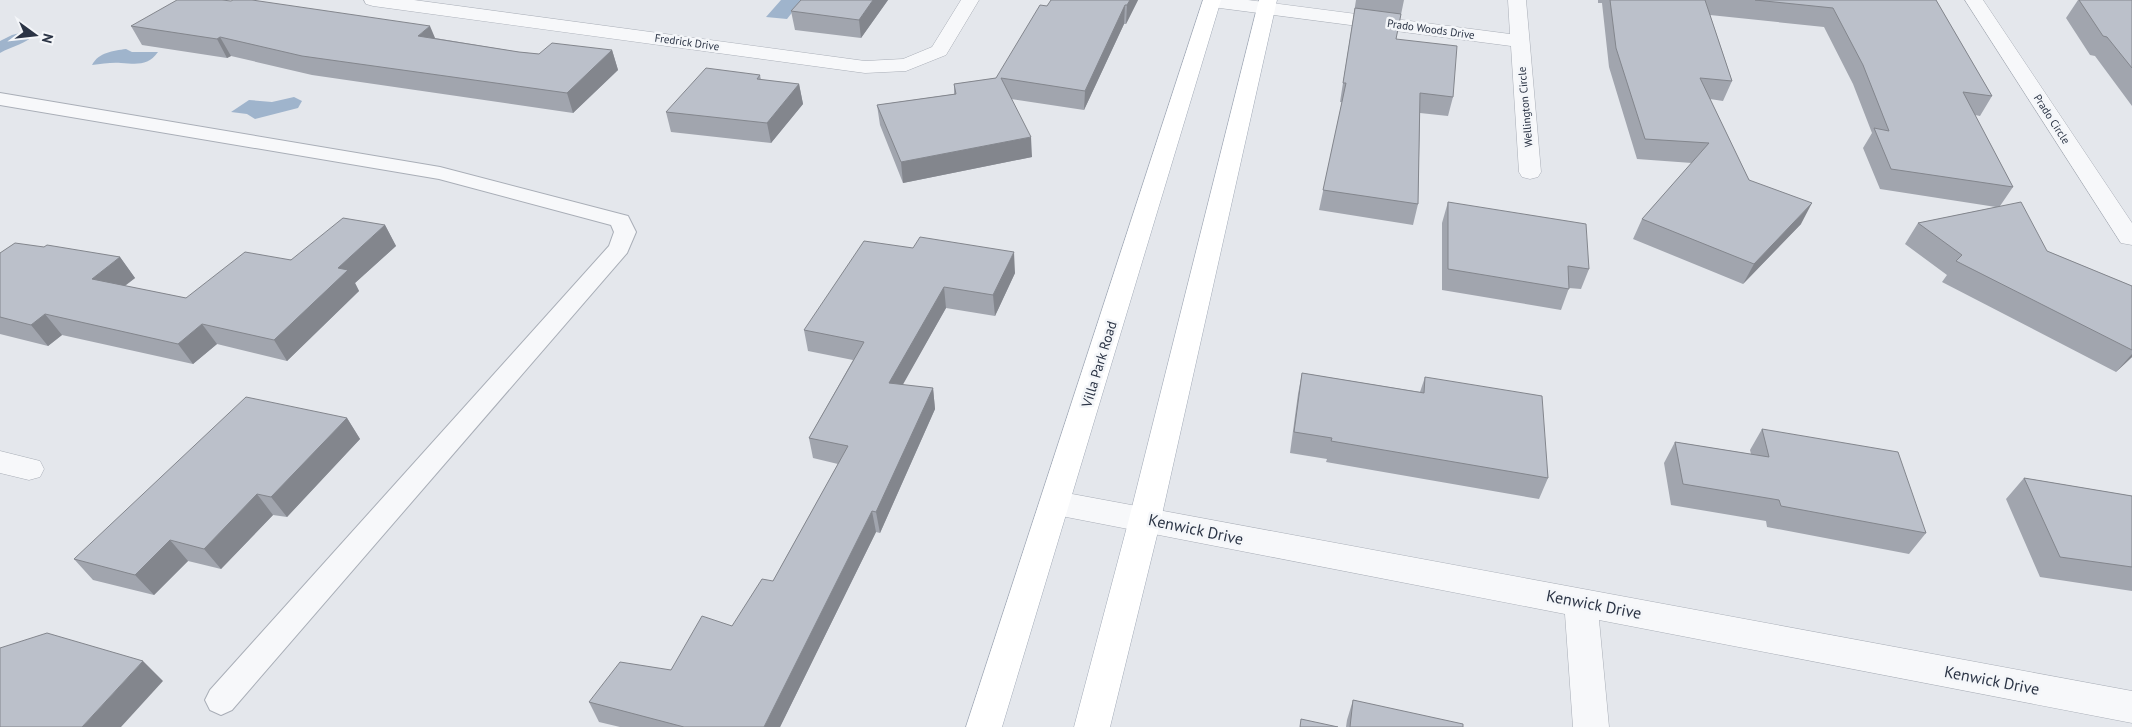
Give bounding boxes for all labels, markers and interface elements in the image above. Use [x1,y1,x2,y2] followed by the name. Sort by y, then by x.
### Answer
[10,10,60,60] north arrow
[1386,16,1476,42] street label: Prado Woods Drive
[654,31,721,54] street label: Fredrick Drive
[38,32,57,45] text: N
[1514,66,1535,148] street label: Wellington Circle
[2031,92,2073,147] street label: Prado Circle
[1077,319,1121,410] street label: Villa Park Road
[1147,509,1245,549] street label: Kenwick Drive
[1545,585,1643,623] street label: Kenwick Drive
[1943,661,2041,699] street label: Kenwick Drive

